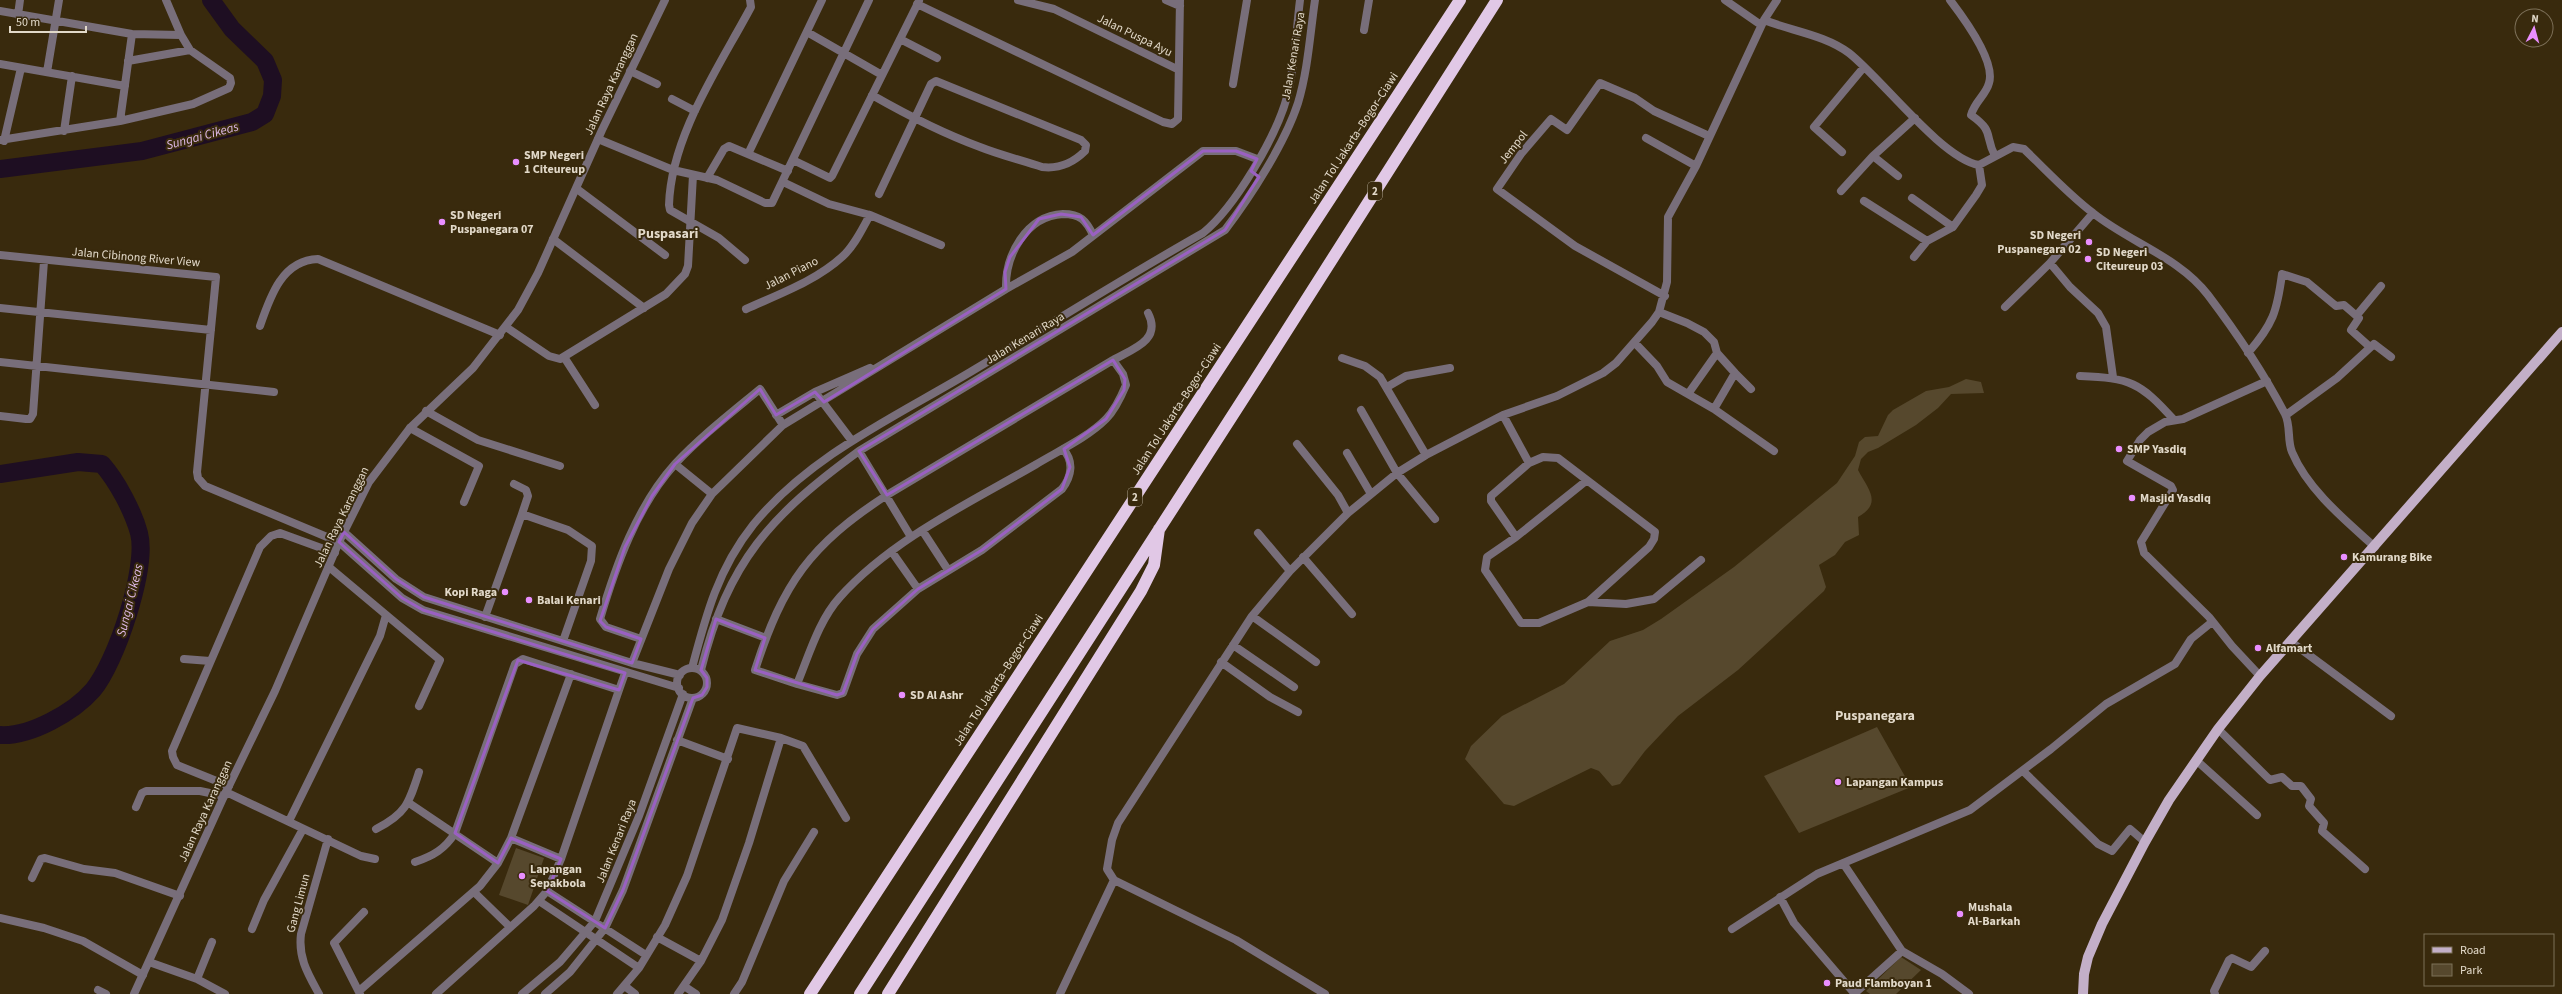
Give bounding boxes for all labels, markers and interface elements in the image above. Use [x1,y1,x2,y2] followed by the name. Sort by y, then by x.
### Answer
[10,8,86,34] scale bar
[2514,8,2554,48] north arrow
[1094,10,1175,61] street label: Jalan Puspa Ayu
[1277,11,1310,101] street label: Jalan Kenari Raya
[2531,11,2539,26] text: N
[16,14,40,31] text: 50 m
[580,31,643,138] street label: Jalan Raya Karanggan
[1304,69,1402,207] street label: Jalan Tol Jakarta–Bogor–Ciawi
[164,118,241,154] water label: Sungai Cikeas
[1495,127,1532,167] street label: Jempol
[524,147,585,178] place label: SMP Negeri 1 Citeureup
[511,157,521,167] marker: SMP Negeri 1 Citeureup
[1368,182,1382,200] road number: 2
[450,207,534,238] place label: SD Negeri Puspanegara 07
[437,217,447,227] marker: SD Negeri Puspanegara 07
[638,224,699,244] district label: Puspasari
[1997,227,2081,258] place label: SD Negeri Puspanegara 02
[2084,237,2094,247] marker: SD Negeri Puspanegara 02
[71,243,201,272] street label: Jalan Cibinong River View
[2096,244,2163,275] place label: SD Negeri Citeureup 03
[761,253,821,294] street label: Jalan Piano
[2083,254,2093,264] marker: SD Negeri Citeureup 03
[983,308,1068,369] street label: Jalan Kenari Raya
[1127,340,1225,478] street label: Jalan Tol Jakarta–Bogor–Ciawi
[2127,441,2187,458] place label: SMP Yasdiq
[2114,444,2124,454] marker: SMP Yasdiq
[310,464,373,571] street label: Jalan Raya Karanggan
[1128,488,1142,506] road number: 2
[2140,490,2211,507] place label: Masjid Yasdiq
[2127,493,2137,503] marker: Masjid Yasdiq
[2352,549,2432,566] place label: Kamurang Bike
[2339,552,2349,562] marker: Kamurang Bike
[112,562,148,638] water label: Sungai Cikeas
[444,584,497,601] place label: Kopi Raga
[500,587,510,597] marker: Kopi Raga
[537,592,601,609] place label: Balai Kenari
[524,595,534,605] marker: Balai Kenari
[949,611,1047,749] street label: Jalan Tol Jakarta–Bogor–Ciawi
[2265,640,2313,657] place label: Alfamart
[2253,643,2263,653] marker: Alfamart
[910,687,964,704] place label: SD Al Ashr
[897,690,907,700] marker: SD Al Ashr
[1835,706,1915,726] district label: Puspanegara
[174,758,237,865] street label: Jalan Raya Karanggan
[1846,774,1943,791] place label: Lapangan Kampus
[1833,777,1843,787] marker: Lapangan Kampus
[592,797,641,886] street label: Jalan Kenari Raya
[530,861,586,892] place label: Lapangan Sepakbola
[517,871,527,881] marker: Lapangan Sepakbola
[282,872,314,934] street label: Gang Limun
[1967,899,2020,930] place label: Mushala Al-Barkah
[1955,909,1965,919] marker: Mushala Al-Barkah
[2424,934,2554,986] legend
[2460,942,2486,959] text: Road
[2460,962,2482,979] text: Park
[1835,975,1932,992] place label: Paud Flamboyan 1
[1822,978,1832,988] marker: Paud Flamboyan 1

